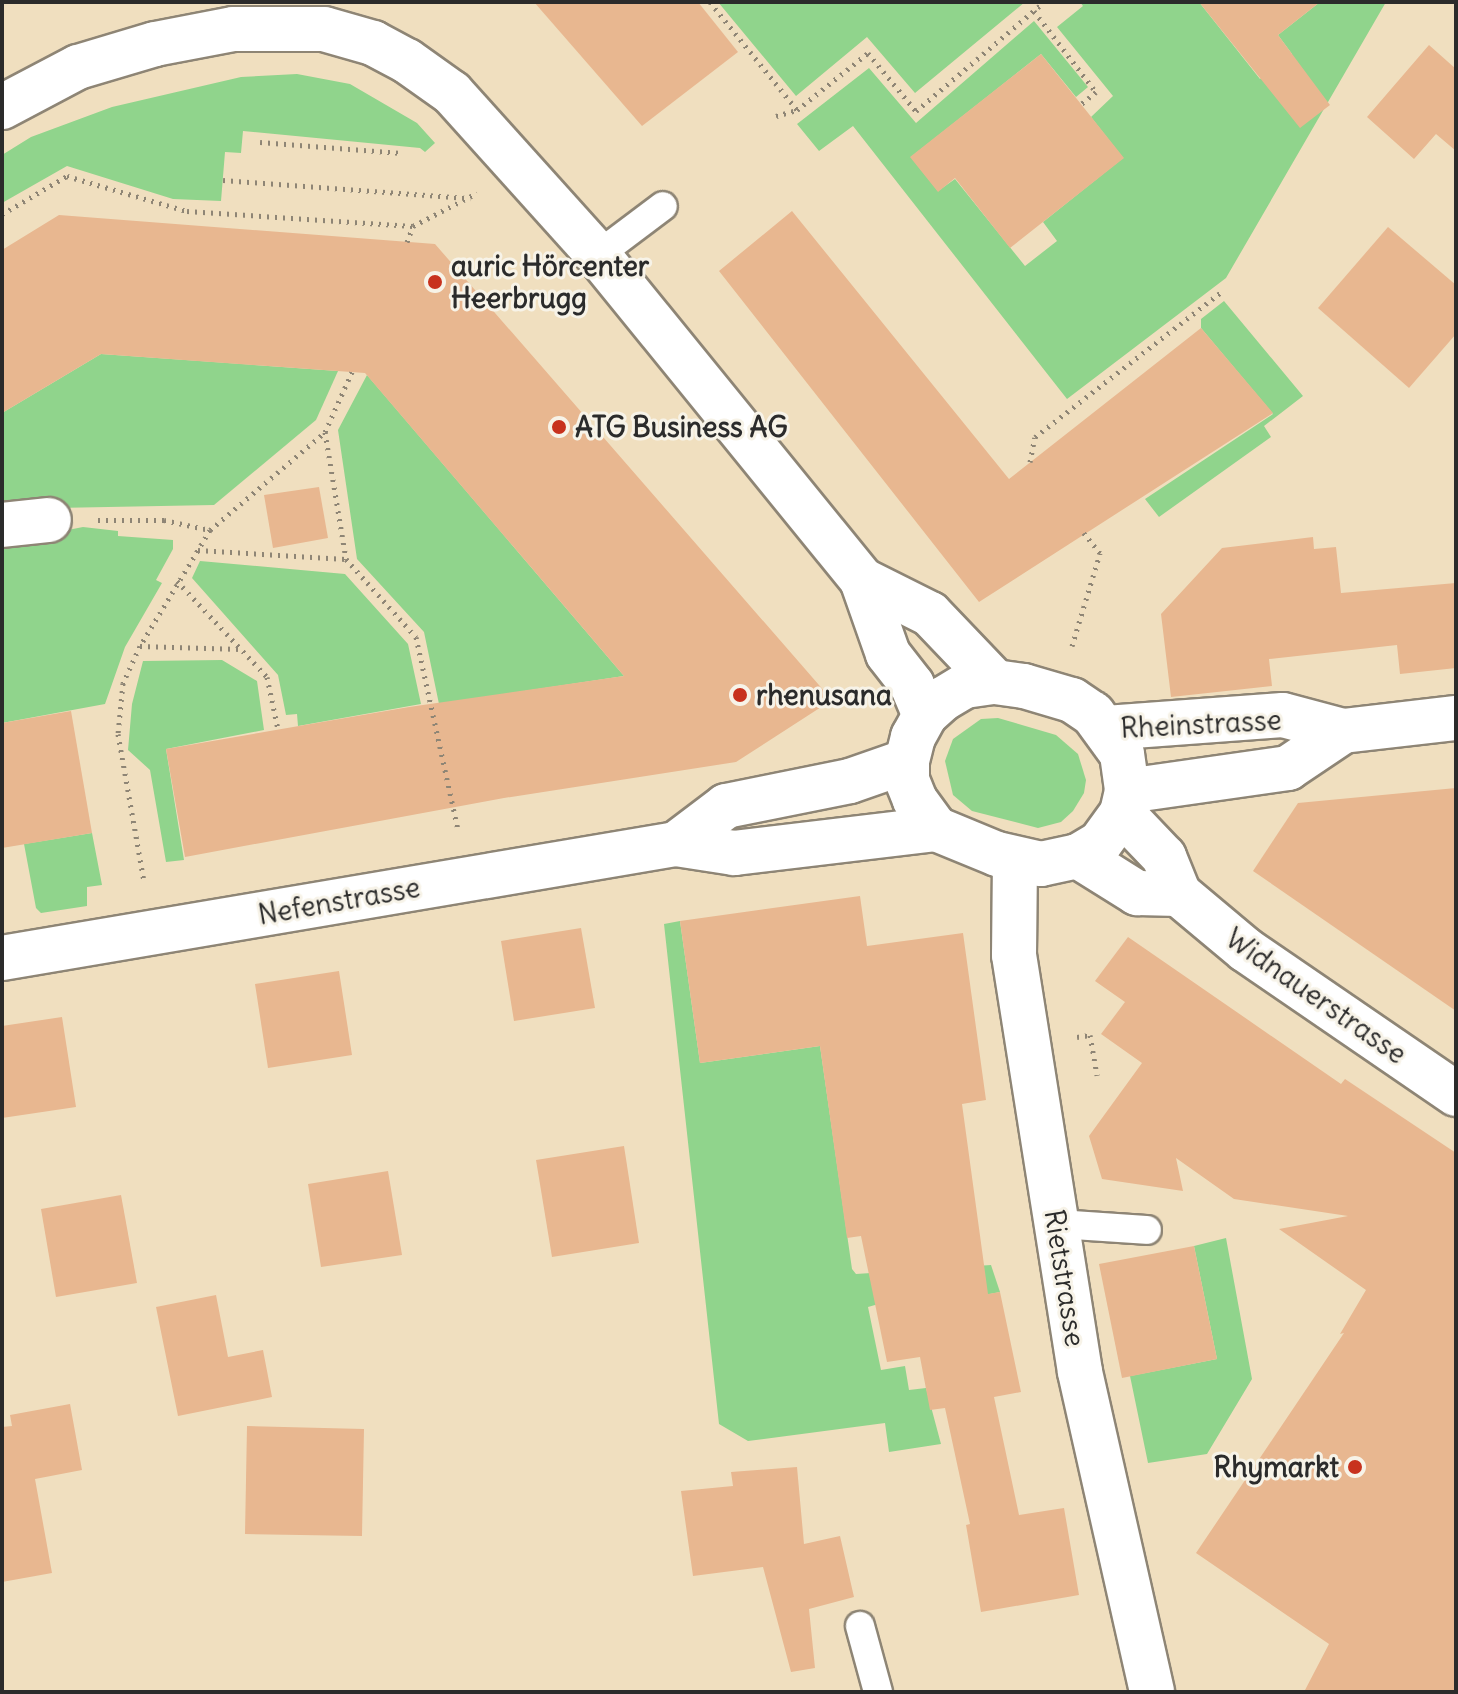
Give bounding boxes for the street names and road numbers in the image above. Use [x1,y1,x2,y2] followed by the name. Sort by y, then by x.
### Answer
[1120,703,1282,745] street label: Rheinstrasse
[255,870,423,932] street label: Nefenstrasse
[1219,921,1413,1071] street label: Widnauerstrasse
[1038,1207,1092,1349] street label: Rietstrasse

